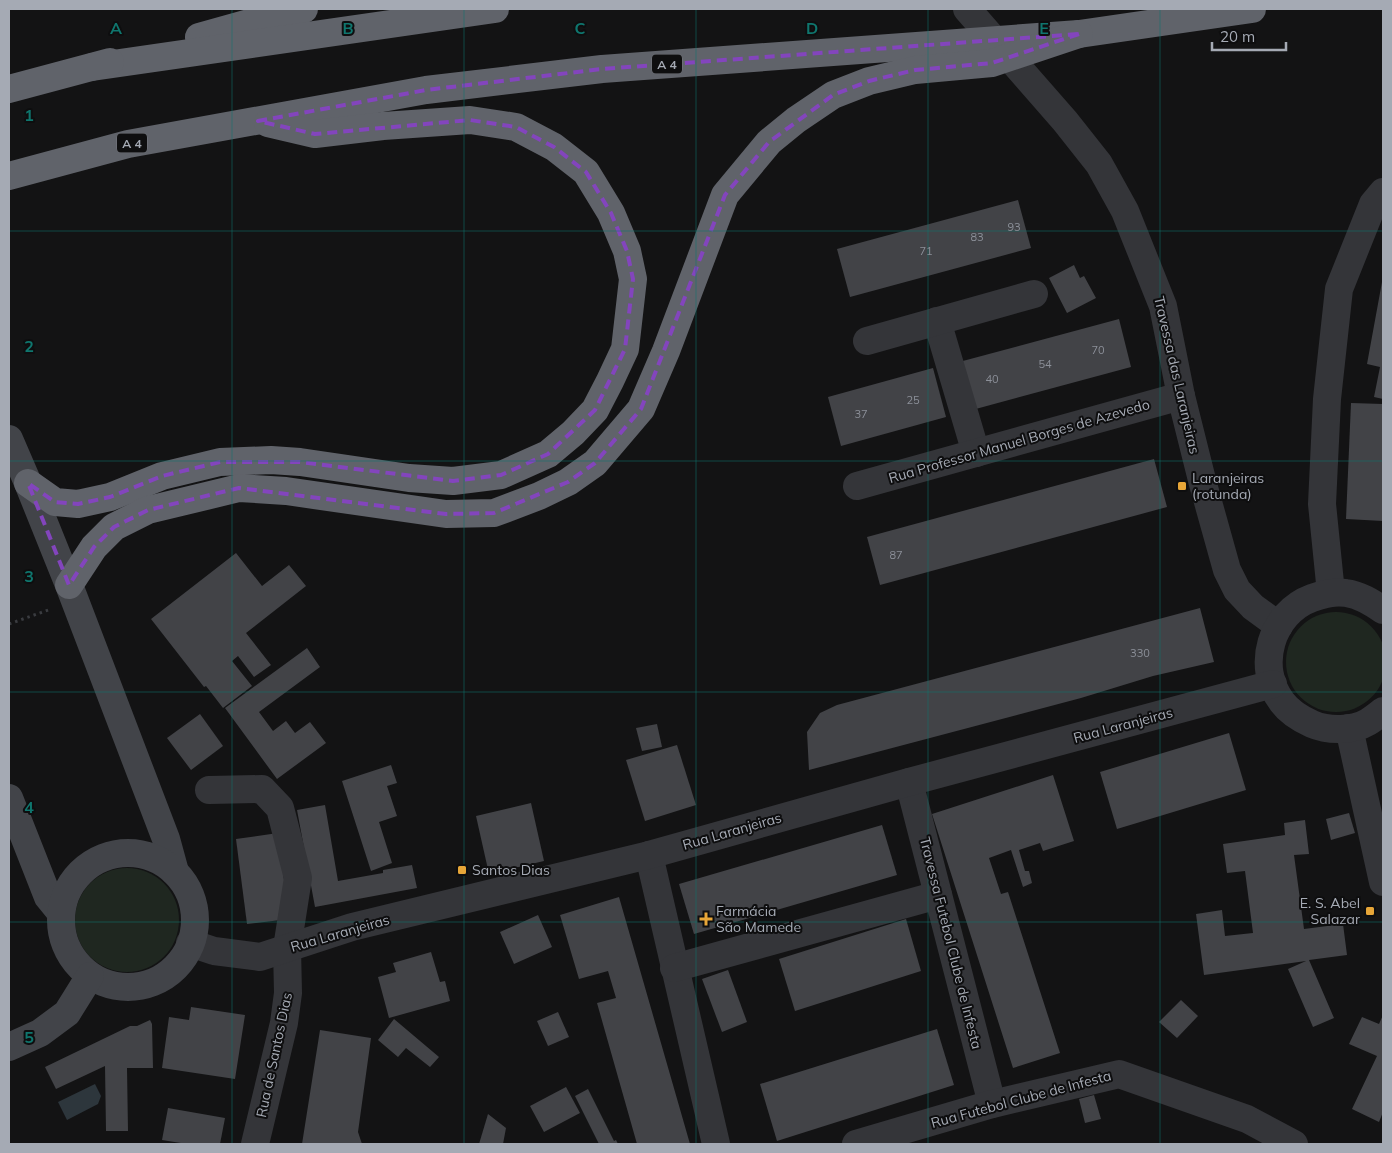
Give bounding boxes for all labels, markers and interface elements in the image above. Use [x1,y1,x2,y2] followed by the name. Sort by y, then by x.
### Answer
[110,18,122,38] text: A
[342,18,354,38] text: B
[575,18,586,38] text: C
[806,18,818,38] text: D
[1039,18,1049,38] text: E
[1212,20,1286,52] scale bar
[1220,27,1255,46] text: 20 m
[652,54,682,74] road number: A 4
[24,105,34,125] text: 1
[117,134,147,152] road number: A 4
[1007,220,1021,234] house number: 93
[970,230,984,244] house number: 83
[919,244,933,258] house number: 71
[1150,294,1204,456] street label: Travessa das Laranjeiras
[24,336,34,356] text: 2
[1091,343,1105,357] house number: 70
[1038,357,1052,371] house number: 54
[985,372,999,386] house number: 40
[906,393,920,407] house number: 25
[886,395,1152,487] street label: Rua Professor Manuel Borges de Azevedo
[854,407,868,421] house number: 37
[1192,469,1264,503] place label: Laranjeiras (rotunda)
[1176,480,1188,492] marker: Laranjeiras (rotunda)
[889,548,903,562] house number: 87
[24,566,34,586] text: 3
[1130,646,1150,660] house number: 330
[1071,703,1175,747] street label: Rua Laranjeiras
[24,797,34,817] text: 4
[680,808,784,854] street label: Rua Laranjeiras
[916,835,986,1051] street label: Travessa Futebol Clube de Infesta
[472,861,550,879] place label: Santos Dias
[456,864,468,876] marker: Santos Dias
[1300,894,1361,928] place label: E. S. Abel Salazar
[716,902,801,936] place label: Farmácia São Mamede
[1364,905,1376,917] marker: E. S. Abel Salazar
[288,910,392,956] street label: Rua Laranjeiras
[700,913,712,925] marker: Farmácia São Mamede
[252,991,296,1119] street label: Rua de Santos Dias
[24,1027,34,1047] text: 5
[929,1066,1113,1132] street label: Rua Futebol Clube de Infesta

